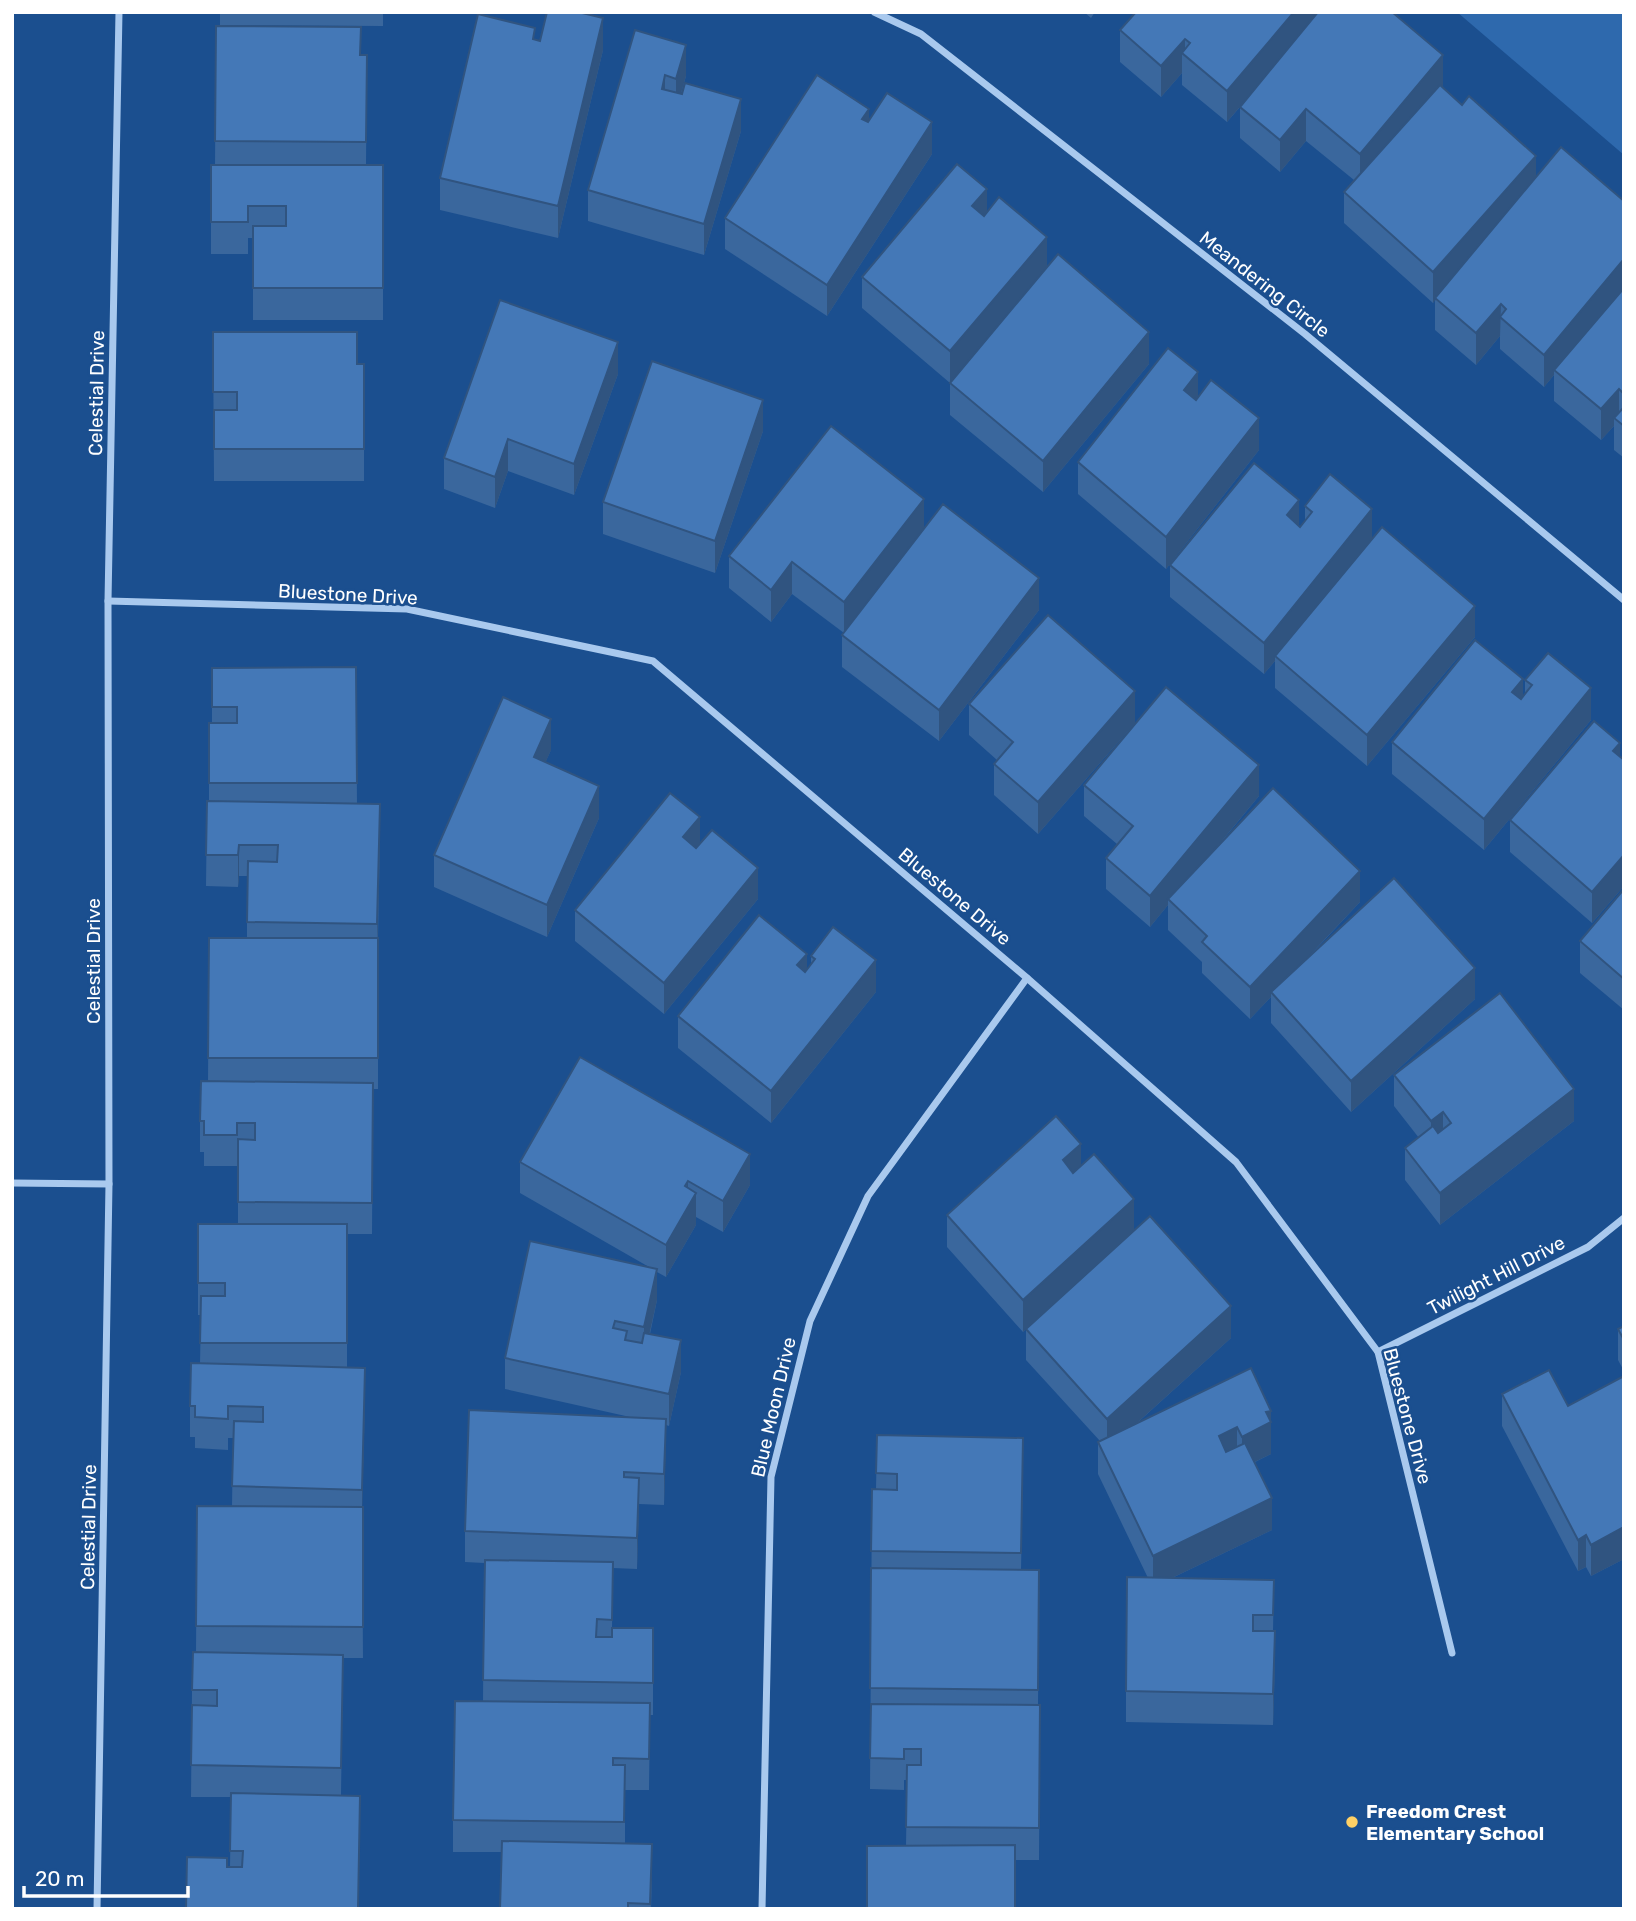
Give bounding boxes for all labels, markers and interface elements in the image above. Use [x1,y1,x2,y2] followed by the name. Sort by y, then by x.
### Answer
[1195,226,1334,342] street label: Meandering Circle
[84,330,109,456] street label: Celestial Drive
[277,579,418,610] street label: Bluestone Drive
[894,843,1016,950] street label: Bluestone Drive
[82,898,105,1024] street label: Celestial Drive
[1424,1231,1569,1320] street label: Twilight Hill Drive
[746,1335,801,1479] street label: Blue Moon Drive
[1378,1346,1437,1487] street label: Bluestone Drive
[76,1464,101,1590] street label: Celestial Drive
[1366,1800,1544,1845] place label: Freedom Crest Elementary School
[1344,1814,1360,1830] marker: Freedom Crest Elementary School
[24,1854,189,1898] scale bar
[35,1866,84,1891] text: 20 m

